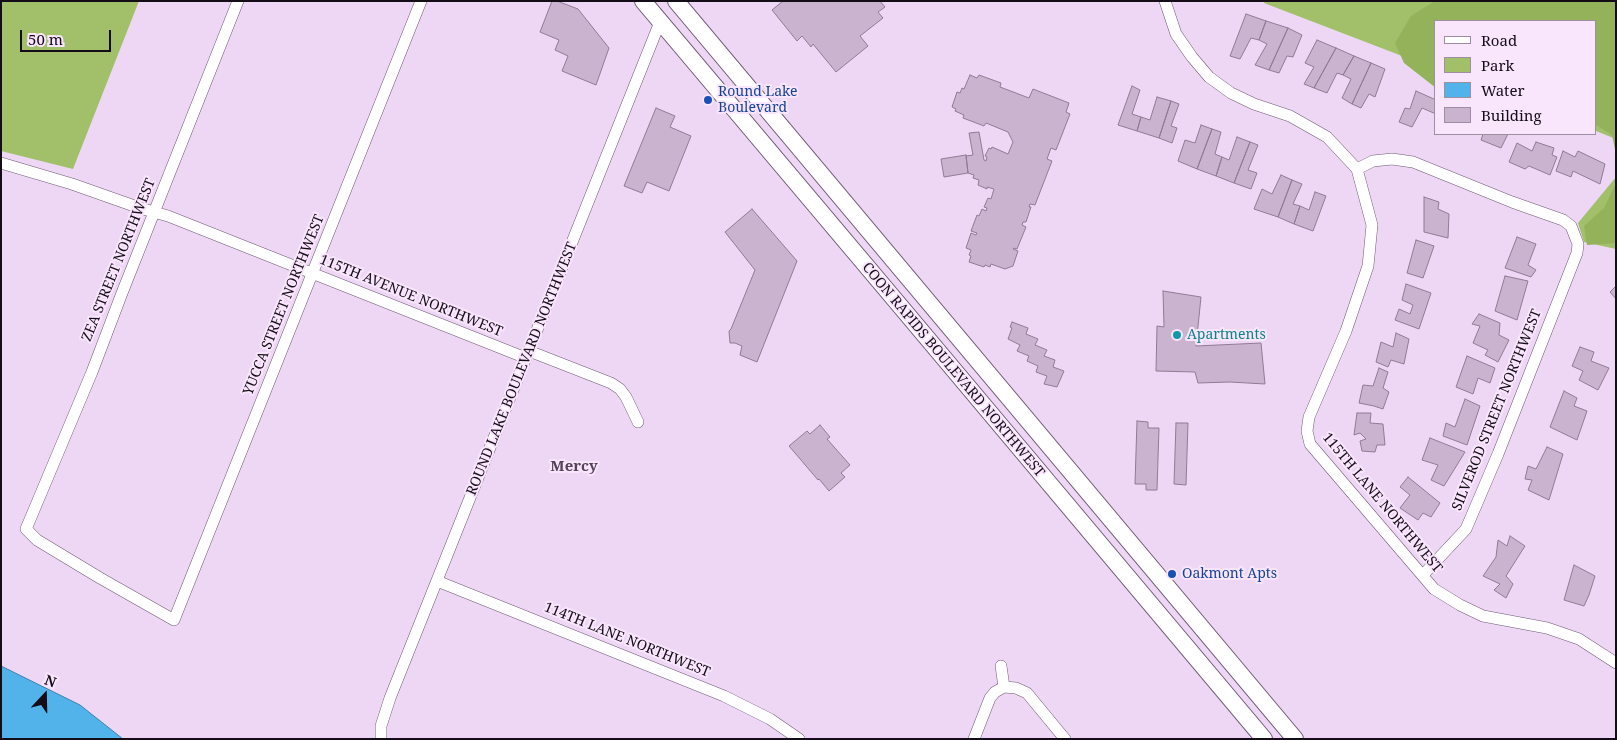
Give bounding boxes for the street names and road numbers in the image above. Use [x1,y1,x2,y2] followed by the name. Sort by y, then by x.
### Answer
[79,176,159,344] street label: ZEA STREET NORTHWEST
[240,212,328,398] street label: YUCCA STREET NORTHWEST
[463,240,581,498] street label: ROUND LAKE BOULEVARD NORTHWEST
[317,252,505,340] street label: 115TH AVENUE NORTHWEST
[858,259,1048,481] street label: COON RAPIDS BOULEVARD NORTHWEST
[1449,307,1545,513] street label: SILVEROD STREET NORTHWEST
[1319,430,1445,576] street label: 115TH LANE NORTHWEST
[542,599,712,681] street label: 114TH LANE NORTHWEST

